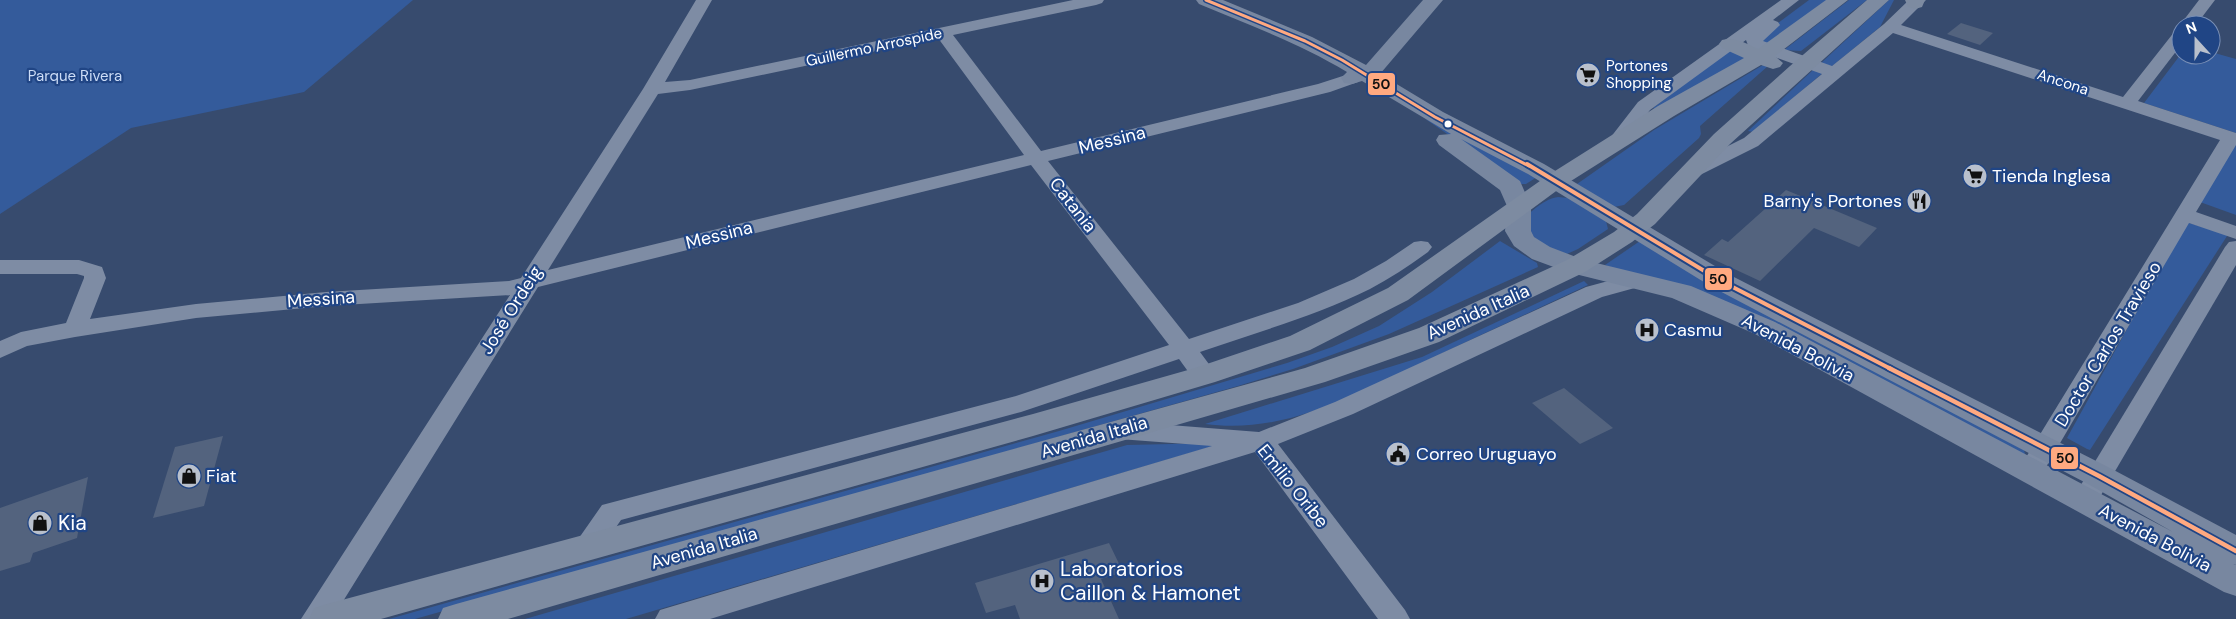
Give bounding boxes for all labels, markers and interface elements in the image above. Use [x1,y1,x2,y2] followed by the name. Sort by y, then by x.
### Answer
[2171,15,2221,65] north arrow
[2183,18,2199,38] text: N
[804,23,944,71] street label: Guillermo Arrospide
[1606,56,1672,93] place label: Portones Shopping
[1575,62,1601,88] supermarket icon: Portones Shopping
[2035,64,2091,100] street label: Ancona
[28,66,122,86] park label: Parque Rivera
[1367,72,1396,96] line badge: 50
[1372,75,1390,93] text: 50
[1443,119,1453,129] unlabelled marker
[1076,120,1148,160] street label: Messina
[1962,163,1988,189] supermarket icon: Tienda Inglesa
[1992,164,2111,188] place label: Tienda Inglesa
[1044,172,1102,238] street label: Catania
[1906,188,1932,214] restaurant icon: Barny's Portones
[1764,189,1902,213] place label: Barny's Portones
[683,215,755,255] street label: Messina
[2049,257,2167,431] street label: Doctor Carlos Travieso
[474,261,548,359] street label: José Ordeig
[1704,267,1733,291] line badge: 50
[1709,270,1727,288] text: 50
[1423,279,1533,345] street label: Avenida Italia
[286,285,356,313] street label: Messina
[1737,308,1859,388] street label: Avenida Bolivia
[1634,317,1660,343] hospital icon: Casmu
[1664,318,1722,342] place label: Casmu
[1038,410,1150,464] street label: Avenida Italia
[1252,439,1334,533] street label: Emilio Oribe
[1385,441,1411,467] public building icon: Correo Uruguayo
[1416,442,1557,466] place label: Correo Uruguayo
[2050,446,2079,470] line badge: 50
[2056,449,2074,467] text: 50
[176,463,202,489] shop icon: Fiat
[206,464,237,488] place label: Fiat
[2094,498,2216,578] street label: Avenida Bolivia
[58,509,87,537] place label: Kia
[27,510,53,536] shop icon: Kia
[648,521,760,575] street label: Avenida Italia
[1060,555,1241,607] place label: Laboratorios Caillon & Hamonet
[1029,568,1055,594] hospital icon: Laboratorios Caillon & Hamonet

